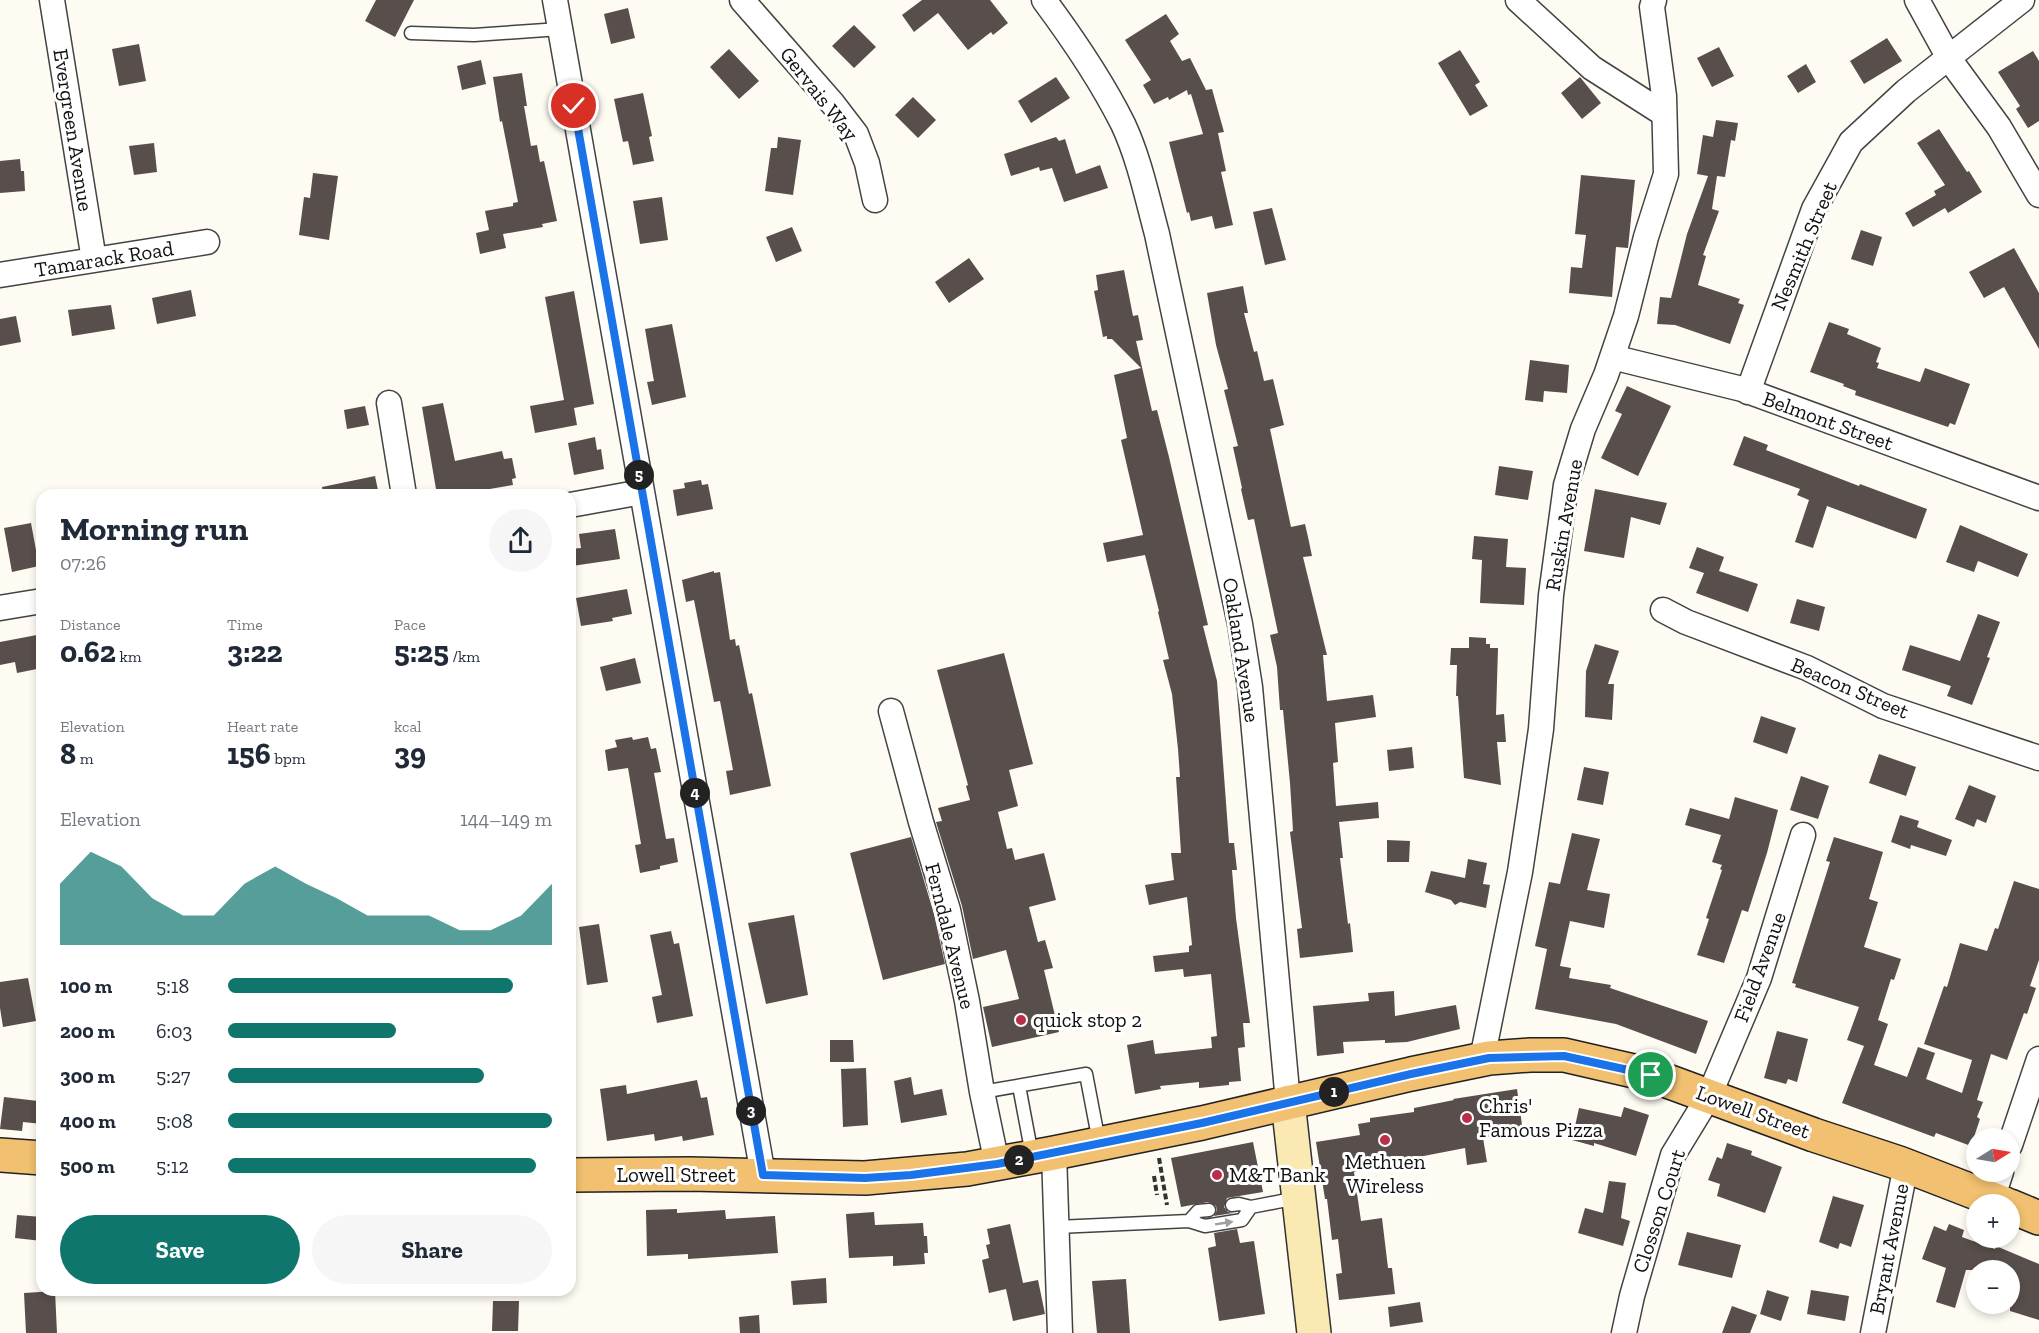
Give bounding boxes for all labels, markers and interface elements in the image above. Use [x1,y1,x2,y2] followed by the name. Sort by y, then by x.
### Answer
[775,42,864,146] street label: Gervais Way
[48,47,99,213] street label: Evergreen Avenue
[548,80,599,131] pin
[557,89,590,122] icon: check
[1765,177,1842,314] street label: Nesmith Street
[33,235,176,282] street label: Tamarack Road
[1760,385,1897,456] street label: Belmont Street
[1540,457,1587,593] street label: Ruskin Avenue
[624,460,654,490] pin: 5
[635,465,643,484] text: 5
[60,509,248,548] text: Morning run
[489,509,552,572] button: share
[60,551,106,575] text: 07:26
[1218,576,1265,724] street label: Oakland Avenue
[60,615,121,634] text: Distance
[227,615,263,634] text: Time
[394,615,426,634] text: Pace
[60,634,116,670] text: 0.62
[227,634,283,670] text: 3:22
[394,634,449,670] text: 5:25
[116,647,142,666] text: km
[449,647,480,666] text: /km
[1788,652,1913,724] street label: Beacon Street
[60,717,125,736] text: Elevation
[227,717,298,736] text: Heart rate
[394,717,421,736] text: kcal
[60,736,76,772] text: 8
[227,736,271,772] text: 156
[394,736,426,772] text: 39
[76,749,94,768] text: m
[271,749,306,768] text: bpm
[680,778,710,808] pin: 4
[690,783,700,802] text: 4
[60,807,141,831] text: Elevation
[460,807,552,831] text: 144–149 m
[920,860,981,1012] street label: Ferndale Avenue
[1728,908,1791,1025] street label: Field Avenue
[60,974,112,998] text: 100 m
[156,974,189,998] text: 5:18
[1033,1007,1142,1032] place label: quick stop 2
[1014,1013,1028,1027] marker: quick stop 2
[60,1019,115,1043] text: 200 m
[156,1019,192,1043] text: 6:03
[1625,1049,1676,1100] pin
[1634,1058,1667,1091] icon: arrive
[60,1064,115,1088] text: 300 m
[156,1064,190,1088] text: 5:27
[1319,1077,1349,1107] pin: 1
[1693,1079,1814,1144] street label: Lowell Street
[1331,1082,1337,1101] text: 1
[1479,1093,1603,1142] place label: Chris' Famous Pizza
[736,1096,766,1126] pin: 3
[747,1101,755,1120] text: 3
[60,1109,116,1133] text: 400 m
[156,1109,193,1133] text: 5:08
[1460,1111,1474,1125] marker: Chris' Famous Pizza
[1966,1128,2020,1182] north arrow
[1966,1128,2020,1314] map controls
[1378,1133,1392,1147] marker: Methuen Wireless
[1004,1145,1034,1175] pin: 2
[1627,1146,1690,1276] street label: Closson Court
[1344,1149,1426,1198] place label: Methuen Wireless
[1015,1150,1023,1169] text: 2
[60,1154,115,1178] text: 500 m
[156,1154,189,1178] text: 5:12
[616,1162,736,1187] street label: Lowell Street
[1229,1162,1326,1187] place label: M&T Bank
[1210,1168,1224,1182] marker: M&T Bank
[1864,1181,1913,1317] street label: Bryant Avenue
[1966,1194,2020,1248] button: +
[60,1215,300,1284] button: Save
[312,1215,552,1284] button: Share
[1214,1218,1233,1227] one-way arrow
[1966,1260,2020,1314] button: −

